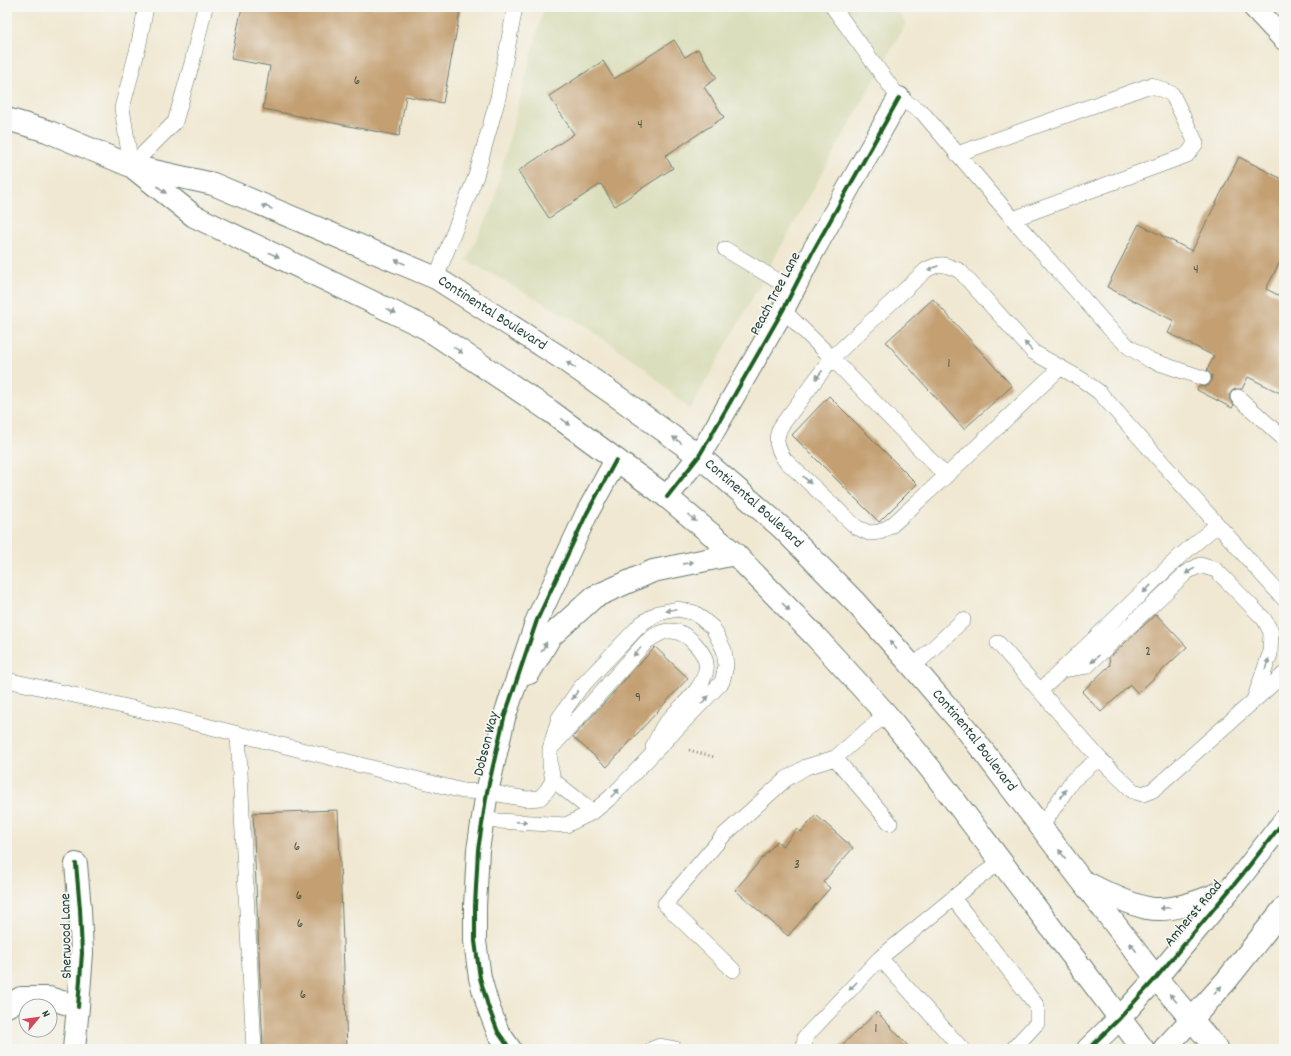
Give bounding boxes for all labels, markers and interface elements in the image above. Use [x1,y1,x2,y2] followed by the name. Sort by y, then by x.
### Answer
[354,72,360,91] house number: 6
[637,116,643,135] house number: 4
[156,186,167,195] one-way arrow
[261,204,272,210] one-way arrow
[745,248,807,340] street label: Peach Tree Lane
[268,252,279,258] one-way arrow
[393,259,405,265] one-way arrow
[1193,261,1199,280] house number: 4
[927,264,939,271] one-way arrow
[433,271,551,357] street label: Continental Boulevard
[385,308,396,314] one-way arrow
[1023,341,1033,351] one-way arrow
[453,346,463,354] one-way arrow
[948,355,950,374] house number: 1
[566,361,576,369] one-way arrow
[815,370,823,381] one-way arrow
[560,418,571,427] one-way arrow
[671,436,682,444] one-way arrow
[699,454,808,554] street label: Continental Boulevard
[801,476,812,485] one-way arrow
[686,513,697,522] one-way arrow
[682,560,694,566] one-way arrow
[1185,567,1195,575] one-way arrow
[1141,584,1152,593] one-way arrow
[781,602,791,612] one-way arrow
[664,608,677,614] one-way arrow
[889,640,898,649] one-way arrow
[540,641,547,653] one-way arrow
[1145,643,1151,662] house number: 2
[633,648,642,657] one-way arrow
[1090,654,1100,664] one-way arrow
[1264,658,1270,670] one-way arrow
[926,685,1022,797] street label: Continental Boulevard
[571,689,579,700] one-way arrow
[635,689,641,708] house number: 9
[700,695,710,705] one-way arrow
[468,708,506,779] street label: Dobson Way
[610,788,620,798] one-way arrow
[1059,789,1067,800] one-way arrow
[516,819,529,825] one-way arrow
[294,838,300,857] house number: 6
[1058,849,1067,860] one-way arrow
[794,856,800,875] house number: 3
[1160,876,1228,952] street label: Amherst Road
[296,887,302,906] house number: 6
[55,893,79,979] street label: Sherwood Lane
[1159,904,1171,911] one-way arrow
[297,915,303,934] house number: 6
[1128,942,1137,953] one-way arrow
[848,981,858,991] one-way arrow
[1213,985,1223,995] one-way arrow
[300,986,306,1005] house number: 6
[1169,993,1178,1003] one-way arrow
[18,998,58,1038] north arrow
[37,1008,54,1021] text: N
[875,1020,877,1039] house number: 1

